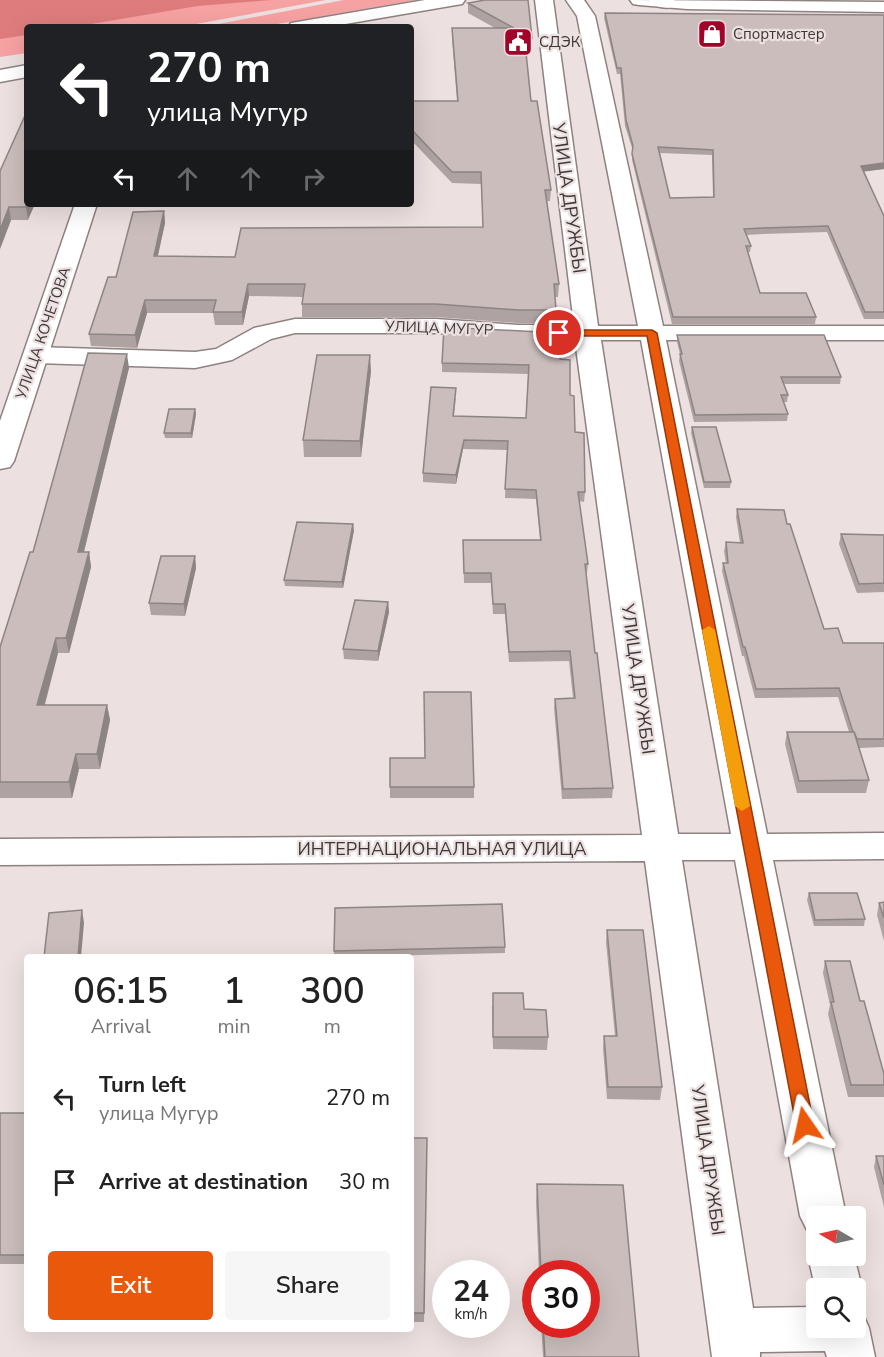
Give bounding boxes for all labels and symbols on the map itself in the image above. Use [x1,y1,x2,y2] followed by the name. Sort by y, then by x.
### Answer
[696,18,728,50] shop icon: Спортмастер
[733,24,825,44] place label: Спортмастер
[502,26,534,58] public building icon: СДЭК
[539,32,581,52] place label: СДЭК
[546,120,591,275] street label: УЛИЦА ДРУЖБЫ
[11,264,75,403] street label: УЛИЦА КОЧЕТОВА
[533,307,584,358] pin
[384,316,494,340] street label: УЛИЦА МУГУР
[615,601,660,756] street label: УЛИЦА ДРУЖБЫ
[297,837,587,861] street label: ИНТЕРНАЦИОНАЛЬНАЯ УЛИЦА
[685,1082,730,1237] street label: УЛИЦА ДРУЖБЫ
[773,1093,837,1157] position arrow
[806,1206,866,1266] north arrow
[522,1260,600,1338] speed limit sign: 30

